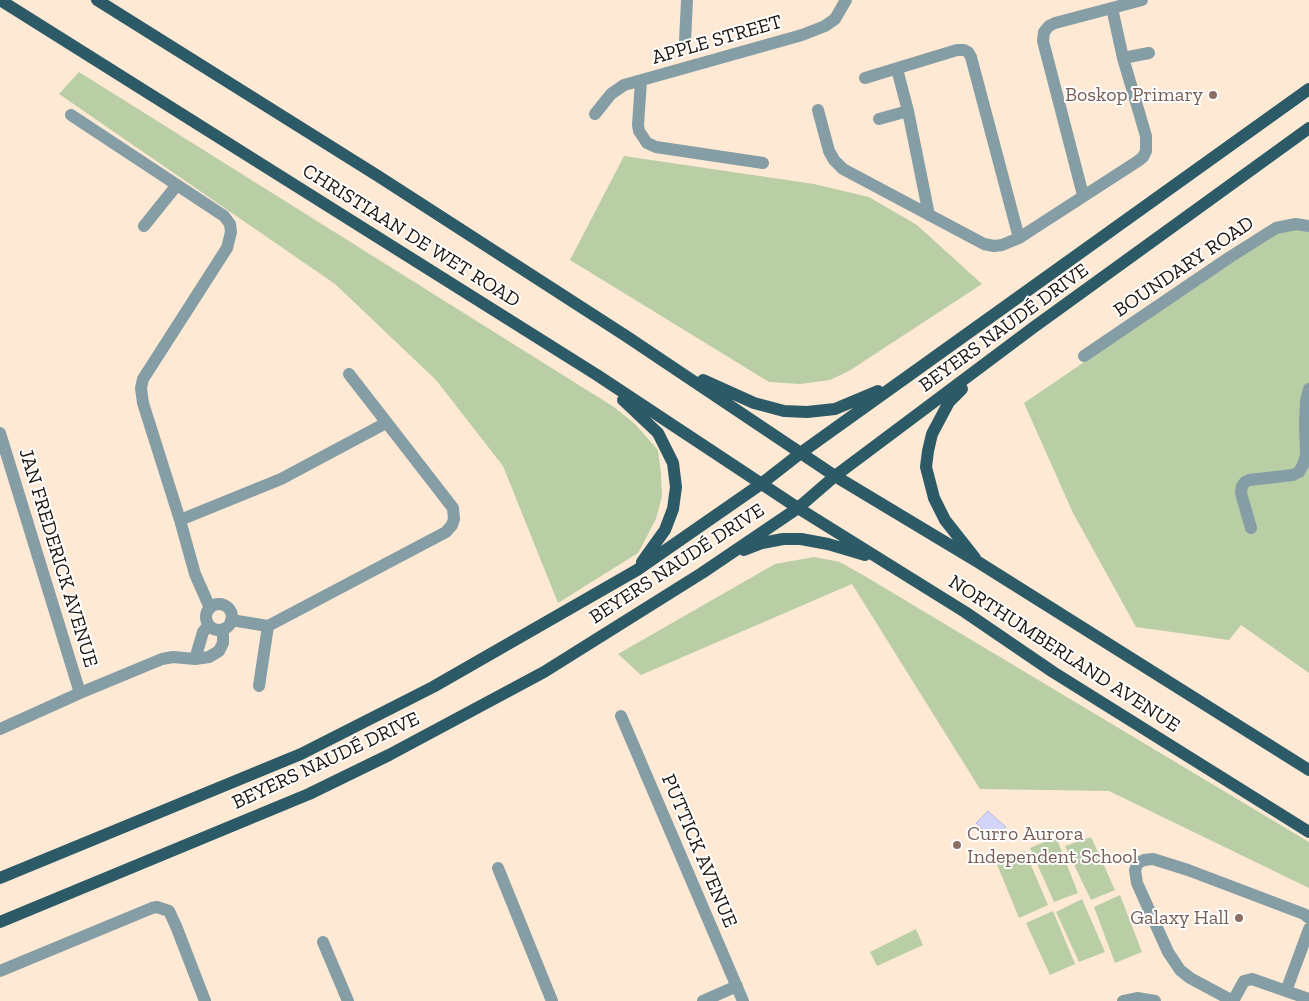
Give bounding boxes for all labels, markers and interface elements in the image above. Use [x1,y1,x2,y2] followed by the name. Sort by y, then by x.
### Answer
[649,10,785,70] street label: APPLE STREET
[1065,83,1203,107] place label: Boskop Primary
[1207,89,1219,101] marker: Boskop Primary
[298,159,524,313] street label: CHRISTIAAN DE WET ROAD
[1109,211,1259,323] street label: BOUNDARY ROAD
[915,258,1093,398] street label: BEYERS NAUDÉ DRIVE
[13,446,103,670] street label: JAN FREDERICK AVENUE
[585,498,769,630] street label: BEYERS NAUDÉ DRIVE
[944,570,1184,738] street label: NORTHUMBERLAND AVENUE
[229,707,423,815] street label: BEYERS NAUDÉ DRIVE
[656,771,742,931] street label: PUTTICK AVENUE
[967,822,1138,869] place label: Curro Aurora Independent School
[951,839,963,851] marker: Curro Aurora Independent School
[1130,906,1229,930] place label: Galaxy Hall
[1233,912,1245,924] marker: Galaxy Hall

